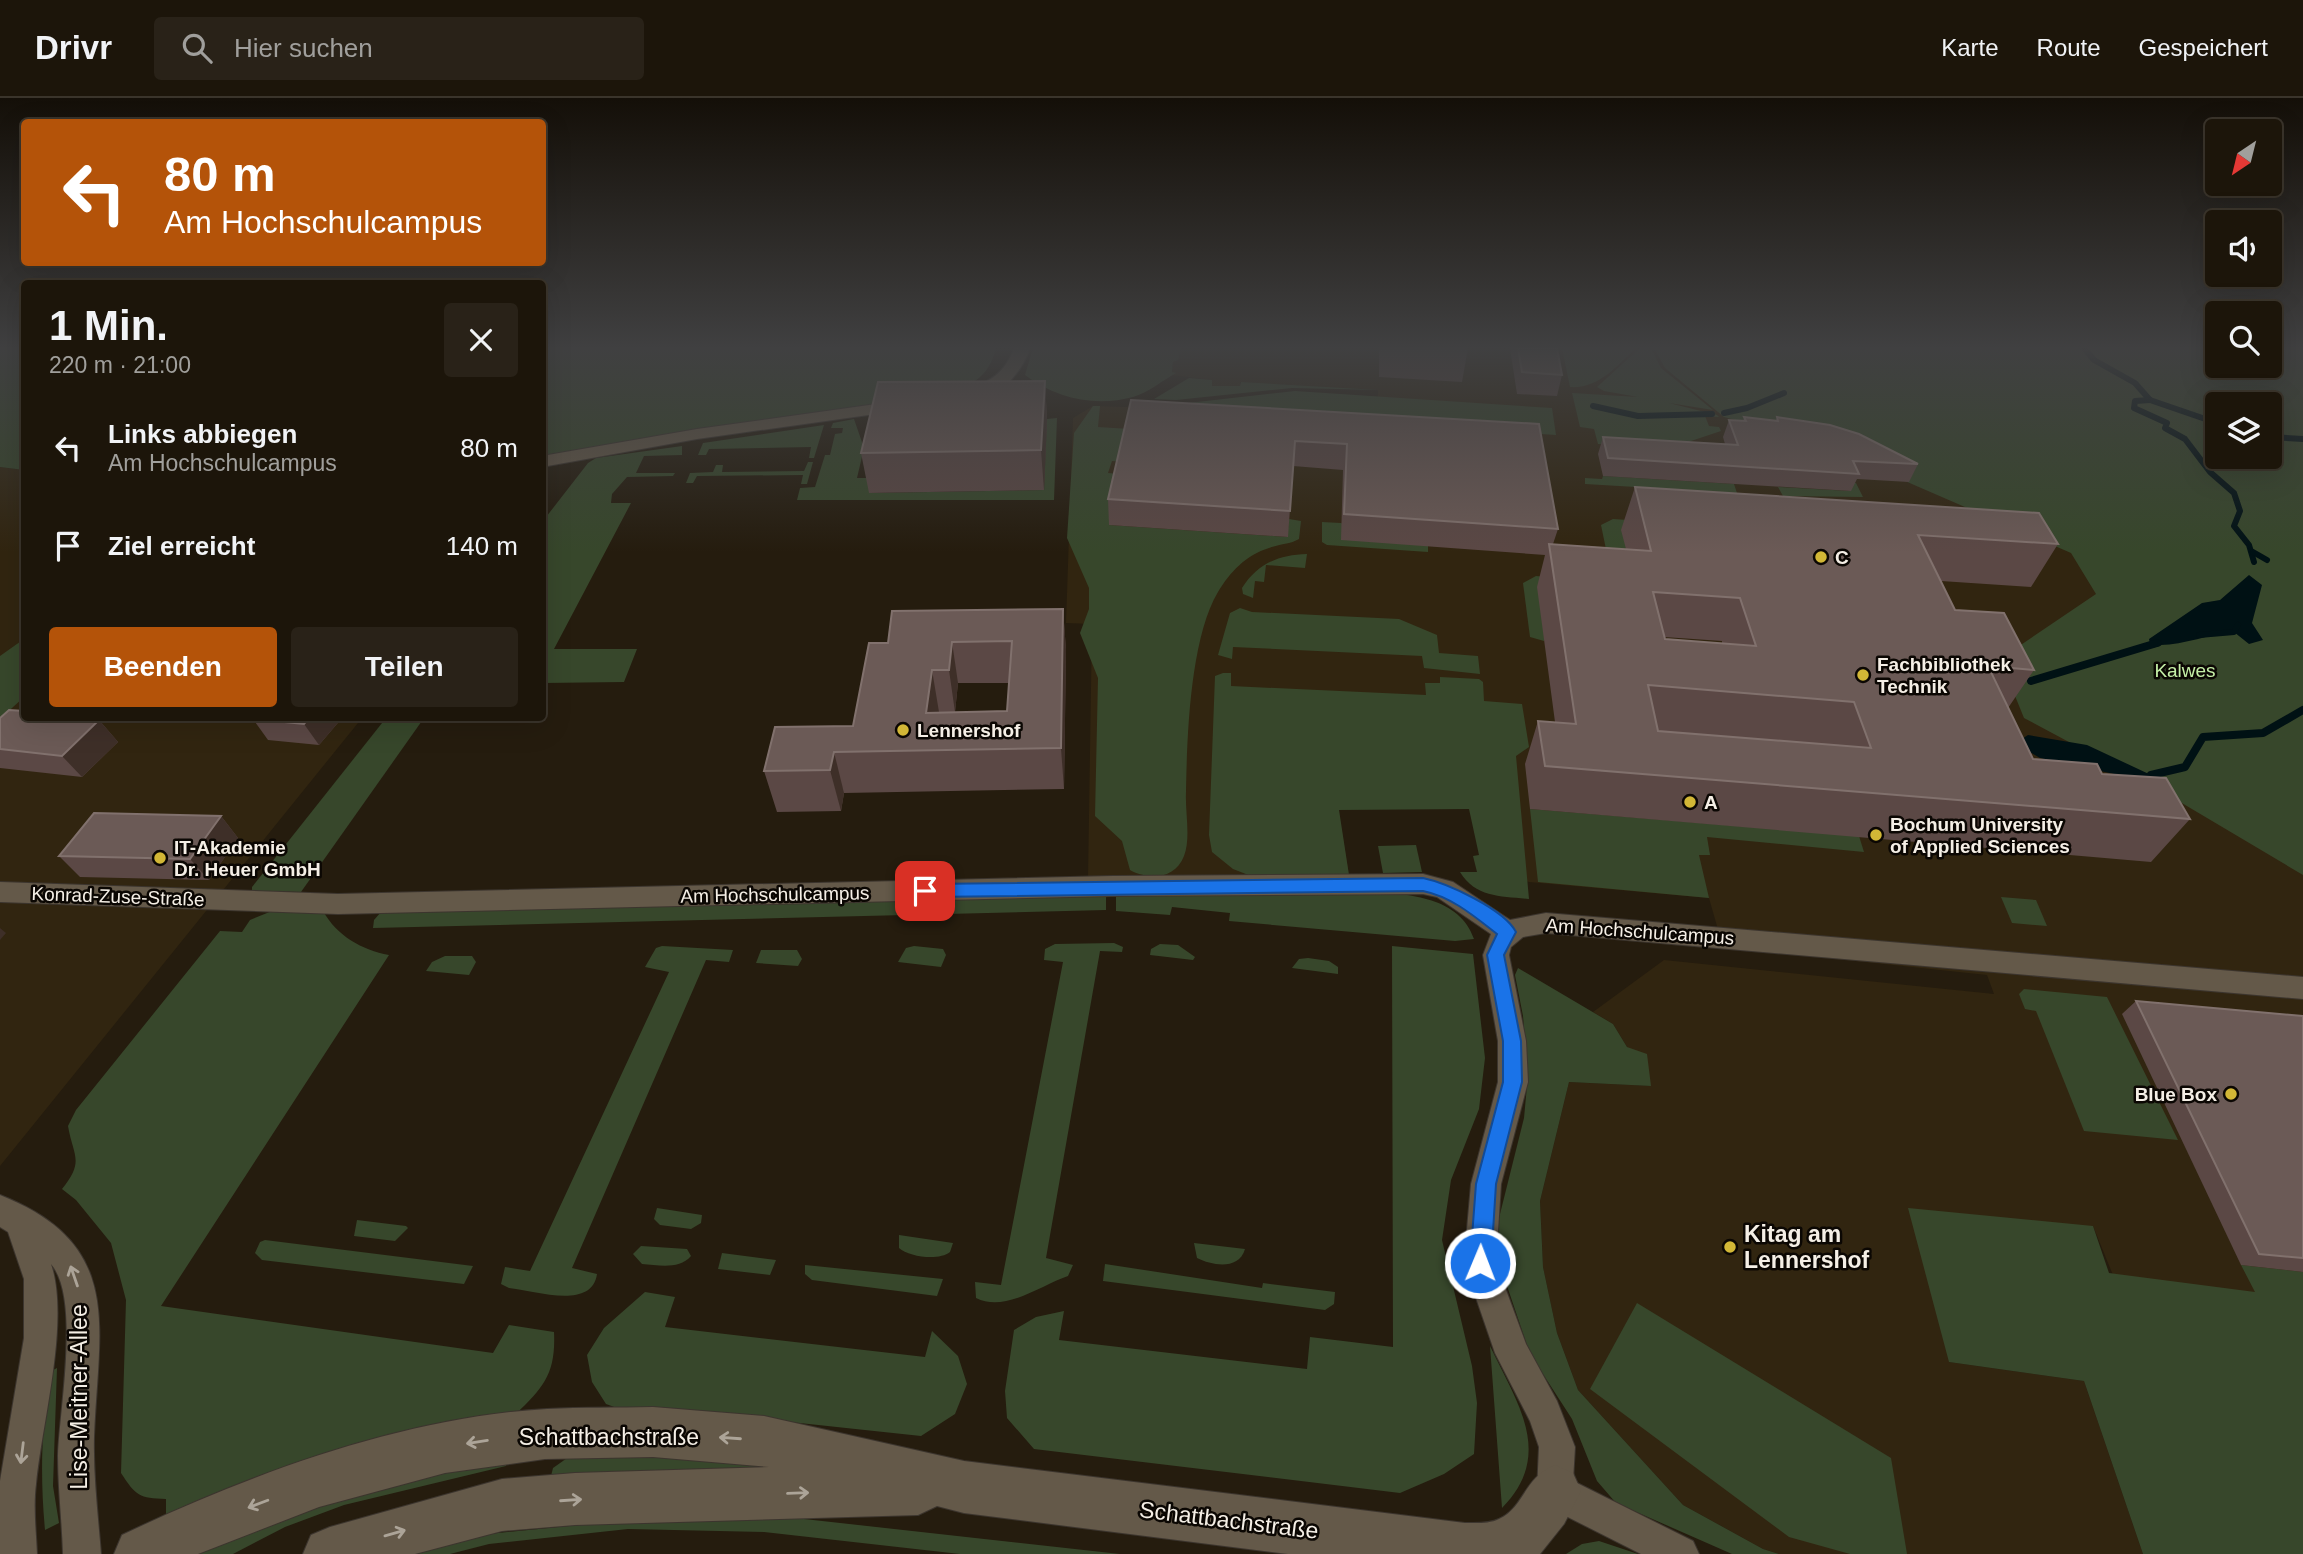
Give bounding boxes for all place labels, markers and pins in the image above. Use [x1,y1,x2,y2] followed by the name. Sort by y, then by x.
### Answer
[1835,547,1849,568] place label: C
[1813,549,1829,565] marker: C
[1877,654,2012,697] place label: Fachbibliothek Technik
[1855,667,1871,683] marker: Fachbibliothek Technik
[917,720,1021,741] place label: Lennershof
[895,722,911,738] marker: Lennershof
[1704,792,1718,813] place label: A
[1682,794,1698,810] marker: A
[1890,814,2070,857] place label: Bochum University of Applied Sciences
[1868,827,1884,843] marker: Bochum University of Applied Sciences
[174,837,321,880] place label: IT-Akademie Dr. Heuer GmbH
[152,850,168,866] marker: IT-Akademie Dr. Heuer GmbH
[895,861,955,921] pin
[2135,1084,2217,1105] place label: Blue Box
[2223,1086,2239,1102] marker: Blue Box
[1744,1221,1870,1273] place label: Kitag am Lennershof
[1722,1239,1738,1255] marker: Kitag am Lennershof

